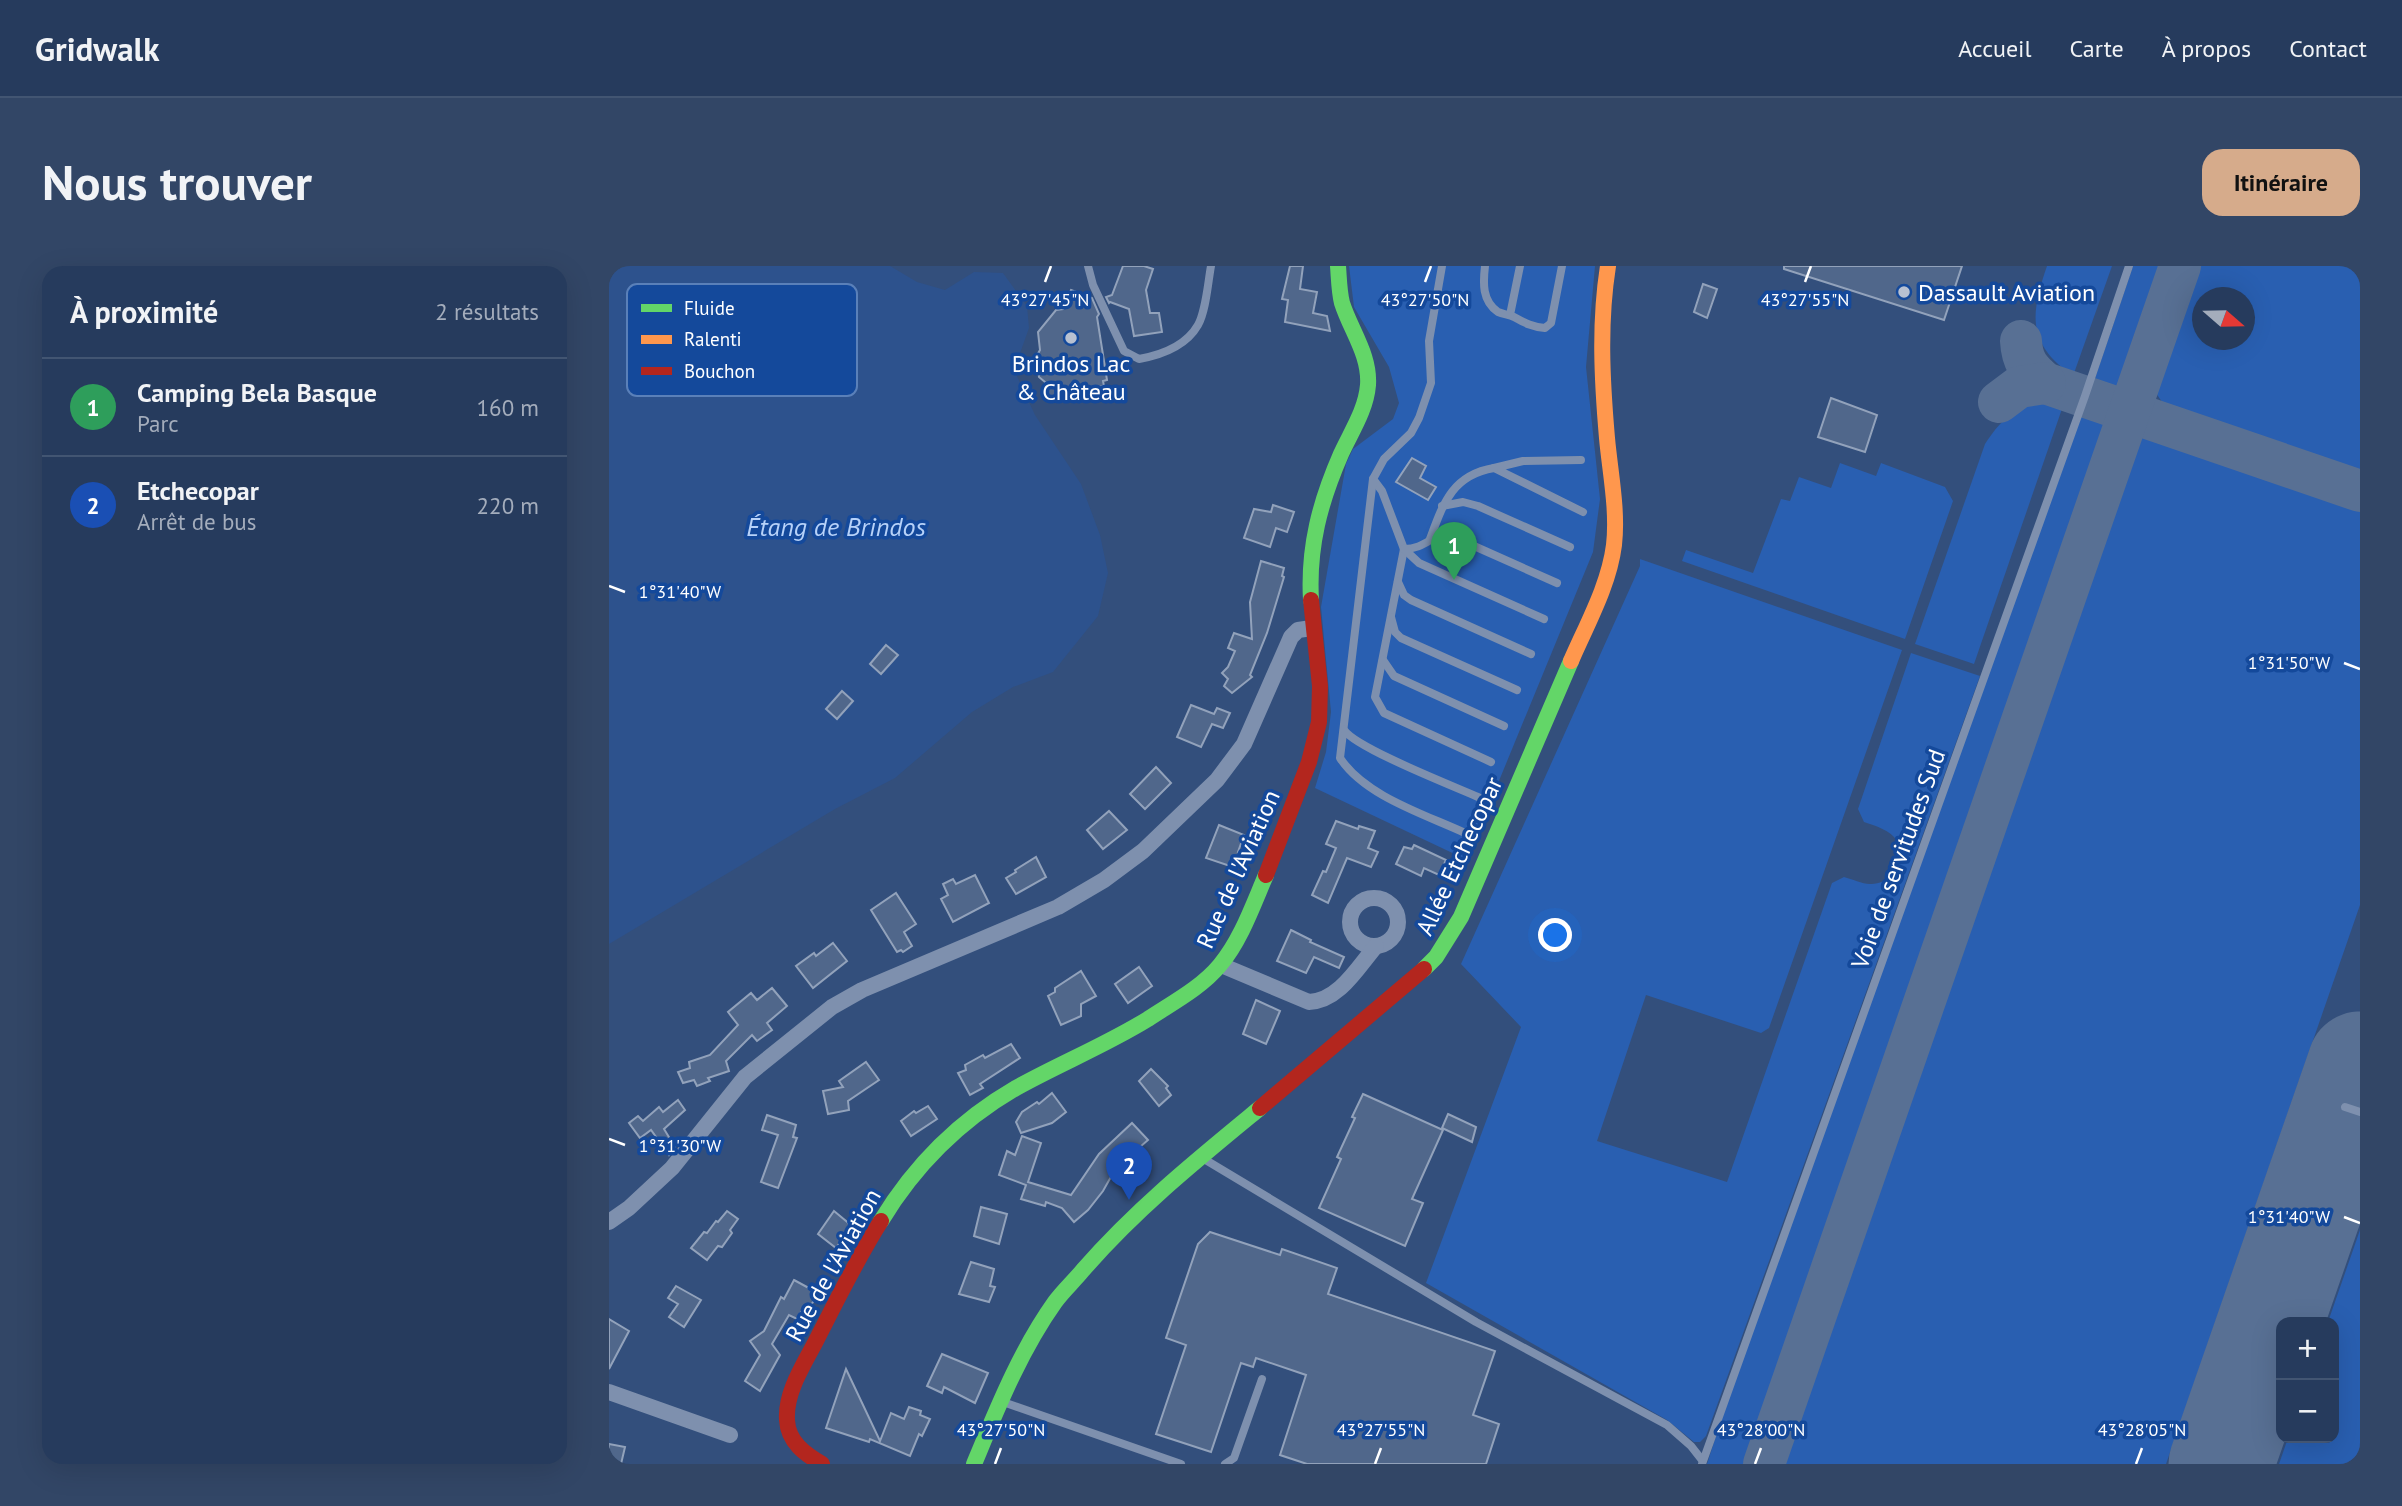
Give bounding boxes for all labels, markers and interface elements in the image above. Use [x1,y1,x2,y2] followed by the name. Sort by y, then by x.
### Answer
[35,27,159,70] text: Gridwalk
[1958,33,2032,64] text: Accueil
[2070,33,2124,64] text: Carte
[2162,33,2251,64] text: À propos
[2289,33,2367,64] text: Contact
[2202,149,2360,216] button: Itinéraire
[42,150,312,214] text: Nous trouver
[1918,277,2095,308] place label: Dassault Aviation
[627,284,857,396] legend
[1896,284,1912,300] marker: Dassault Aviation
[2192,287,2255,350] north arrow
[1001,288,1089,311] text: 43°27'45"N
[1381,288,1469,311] text: 43°27'50"N
[1761,288,1849,311] text: 43°27'55"N
[70,292,218,331] text: À proximité
[684,296,735,320] text: Fluide
[435,297,539,326] text: 2 résultats
[684,327,742,351] text: Ralenti
[1063,330,1079,346] marker: Brindos Lac & Château
[1012,348,1131,407] place label: Brindos Lac & Château
[684,359,755,383] text: Bouchon
[137,376,377,409] text: Camping Bela Basque
[86,393,100,422] text: 1
[477,393,539,422] text: 160 m
[137,409,179,438] text: Parc
[137,474,259,507] text: Etchecopar
[86,491,100,520] text: 2
[477,491,539,520] text: 220 m
[137,507,256,536] text: Arrêt de bus
[746,510,927,543] water label: Étang de Brindos
[1431,522,1477,580] pin: 1
[639,580,721,603] text: 1°31'40"W
[2248,651,2330,674] text: 1°31'50"W
[1844,745,1952,974] street label: Voie de servitudes Sud
[1409,772,1509,940] street label: Allée Etchecopar
[1189,785,1287,953] street label: Rue de l'Aviation
[1538,918,1572,952] your location
[639,1134,721,1157] text: 1°31'30"W
[1106,1142,1152,1200] pin: 2
[778,1183,888,1347] street label: Rue de l'Aviation
[2248,1205,2330,1228] text: 1°31'40"W
[2276,1317,2339,1443] map controls
[2276,1317,2339,1380] button: +
[2276,1380,2339,1443] button: −
[957,1418,1045,1441] text: 43°27'50"N
[1337,1418,1425,1441] text: 43°27'55"N
[1717,1418,1805,1441] text: 43°28'00"N
[2098,1418,2186,1441] text: 43°28'05"N

